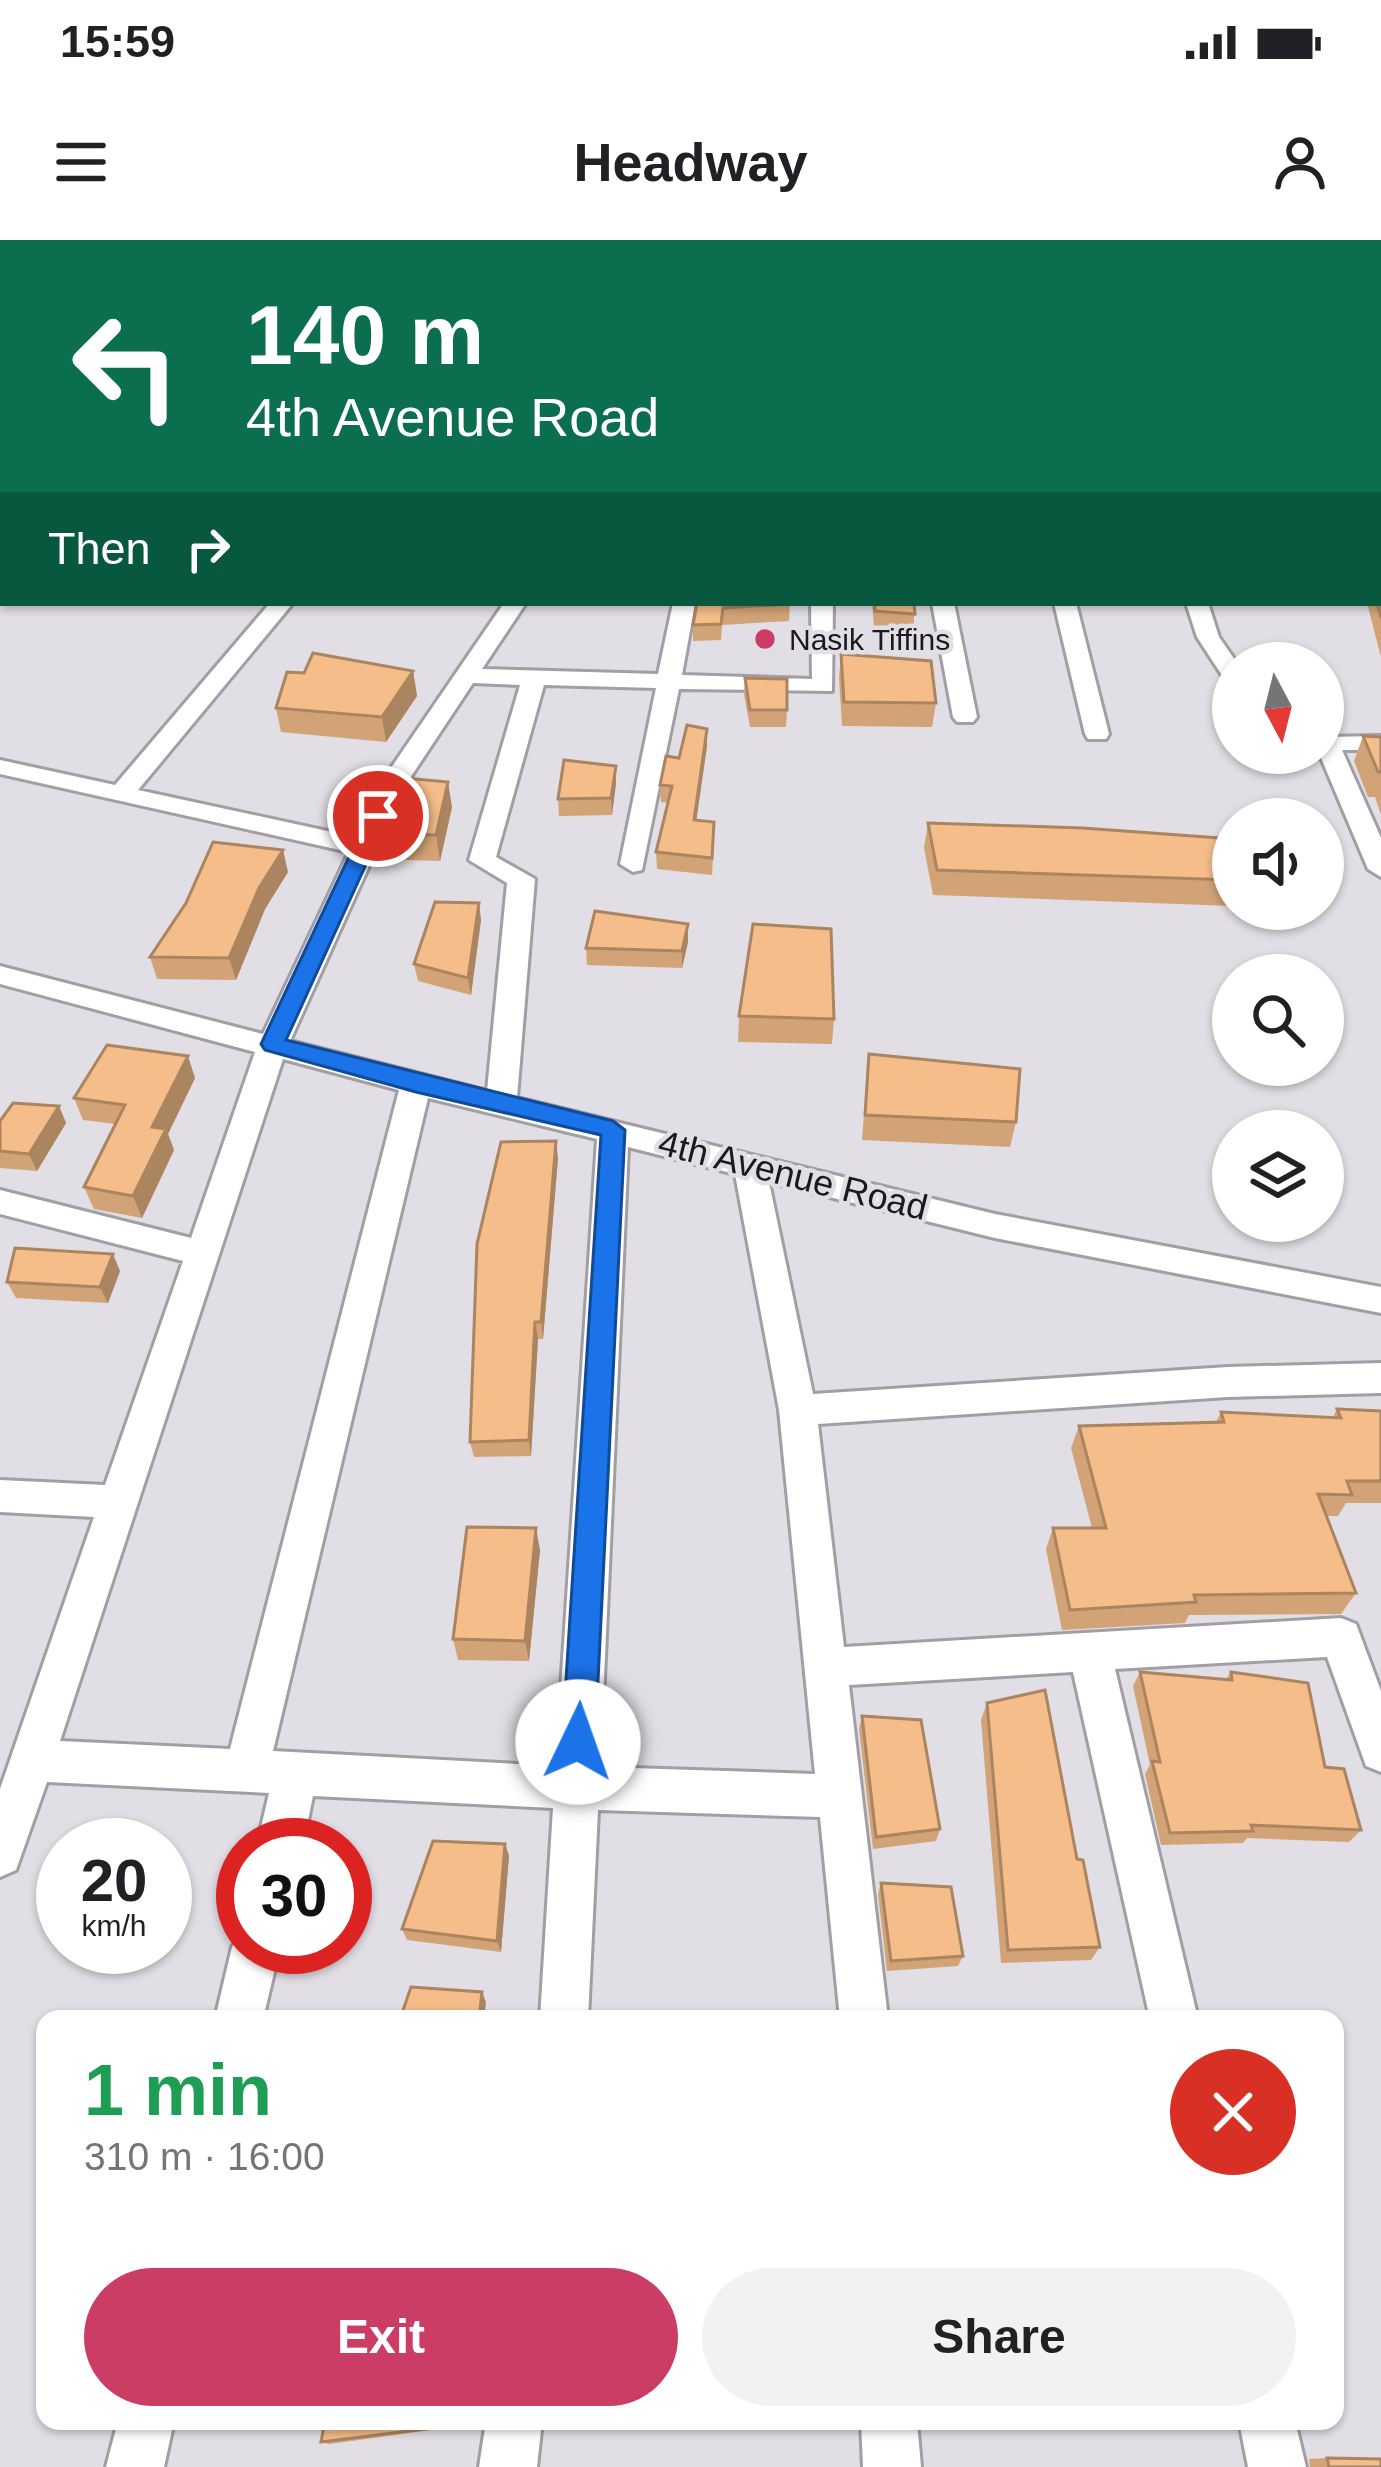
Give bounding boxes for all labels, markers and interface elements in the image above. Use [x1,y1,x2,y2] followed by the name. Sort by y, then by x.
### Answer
[60,16,175,67] text: 15:59
[48,129,114,195] icon: menu
[1267,129,1333,195] icon: person
[573,132,808,192] text: Headway
[48,288,204,444] icon: left
[246,288,484,382] text: 140 m
[246,387,659,447] text: 4th Avenue Road
[175,516,241,582] icon: right
[48,523,151,574] text: Then
[789,623,950,656] place label: Nasik Tiffins
[752,626,778,652] marker: Nasik Tiffins
[1212,642,1344,774] north arrow
[1212,642,1344,1242] map controls
[327,765,429,867] pin
[345,783,411,849] icon: arrive
[1212,798,1344,930] button: sound
[1212,954,1344,1086] button: search
[1212,1110,1344,1242] button: layers
[654,1122,932,1228] street label: 4th Avenue Road
[515,1679,641,1805] position arrow
[216,1818,372,1974] speed limit sign: 30
[81,1847,147,1914] text: 20
[81,1909,147,1942] text: km/h
[1170,2049,1296,2175] button: close
[84,2050,272,2130] text: 1 min
[84,2135,325,2178] text: 310 m · 16:00
[84,2268,678,2406] button: Exit
[702,2268,1296,2406] button: Share

